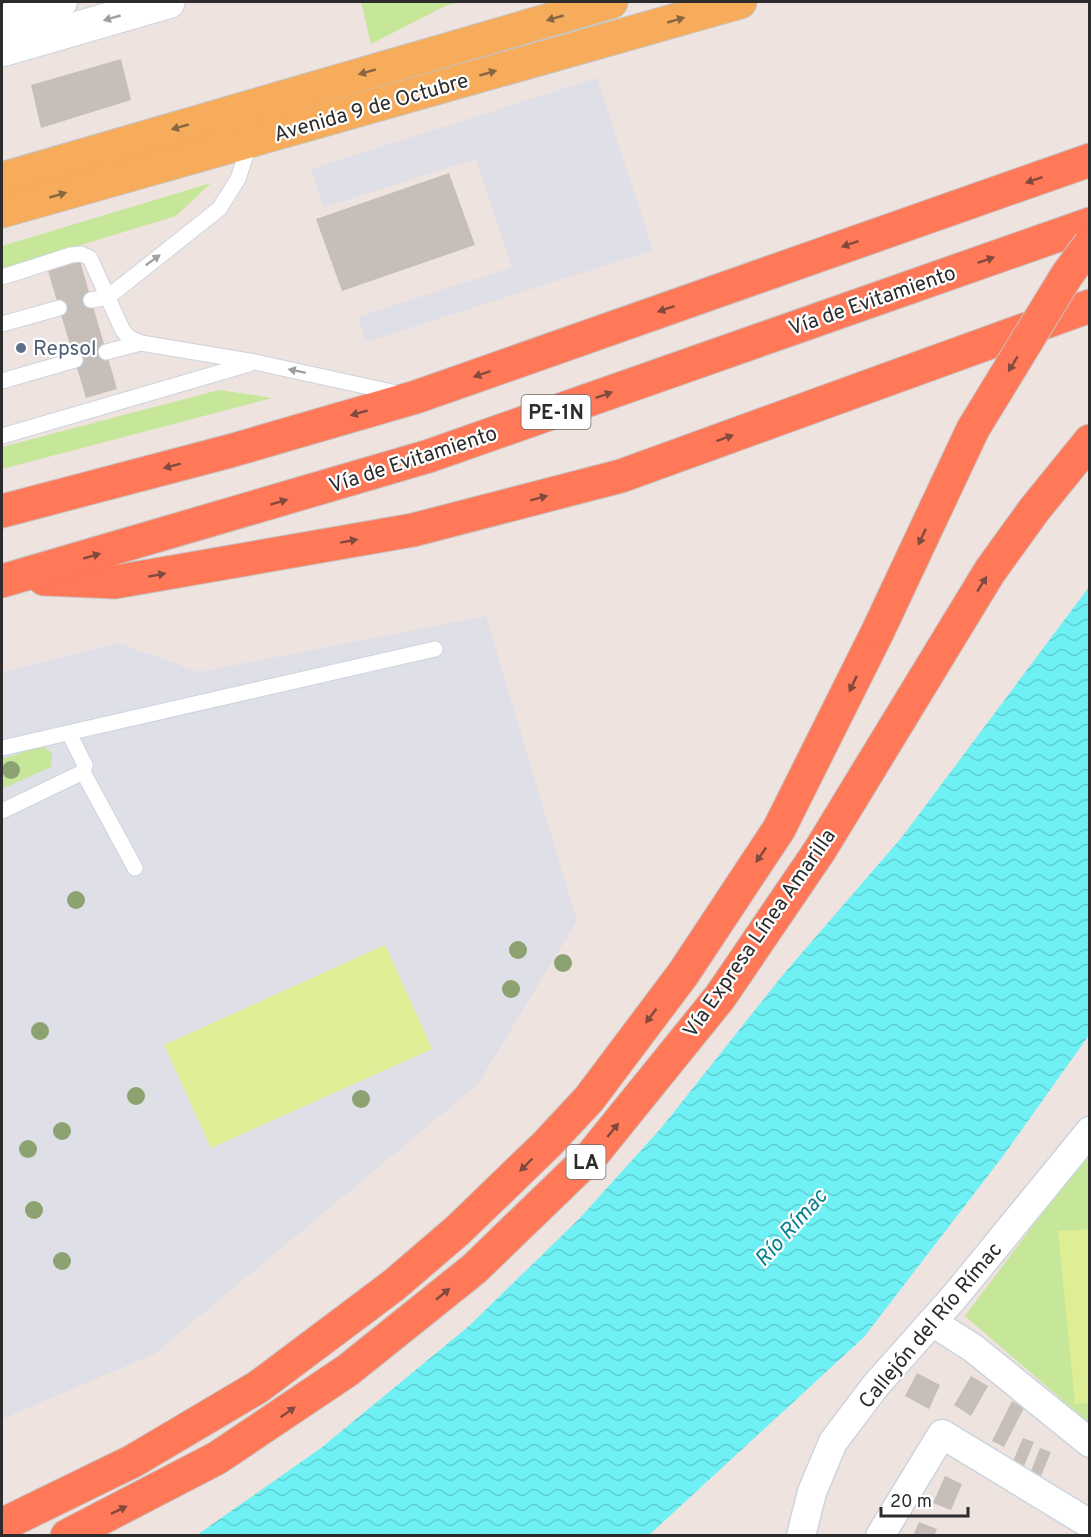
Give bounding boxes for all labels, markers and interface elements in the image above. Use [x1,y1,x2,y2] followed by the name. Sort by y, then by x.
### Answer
[103,14,121,23] one-way arrow
[546,14,564,23] one-way arrow
[667,15,685,24] one-way arrow
[271,68,472,149] street label: Avenida 9 de Octubre
[358,68,376,77] one-way arrow
[479,68,497,78] one-way arrow
[171,123,189,132] one-way arrow
[1025,175,1043,185] one-way arrow
[49,190,67,199] one-way arrow
[841,240,859,250] one-way arrow
[144,254,160,266] one-way arrow
[977,255,995,265] one-way arrow
[785,260,960,343] street label: Vía de Evitamiento
[657,304,675,314] one-way arrow
[33,336,96,363] place label: Repsol
[14,341,28,355] marker: Repsol
[1007,356,1018,372] one-way arrow
[288,366,306,376] one-way arrow
[473,369,491,379] one-way arrow
[595,389,613,399] one-way arrow
[522,395,590,429] road number: PE-1N
[350,409,368,418] one-way arrow
[326,421,501,500] street label: Vía de Evitamiento
[716,433,734,443] one-way arrow
[163,462,181,472] one-way arrow
[530,492,548,502] one-way arrow
[270,497,288,506] one-way arrow
[918,528,927,545] one-way arrow
[340,536,359,545] one-way arrow
[83,551,101,560] one-way arrow
[148,570,167,579] one-way arrow
[976,576,987,593] one-way arrow
[848,675,857,692] one-way arrow
[678,824,843,1044] street label: Vía Expresa Línea Amarilla
[755,847,767,863] one-way arrow
[645,1008,657,1024] one-way arrow
[607,1122,620,1138] one-way arrow
[566,1145,606,1179] road number: LA
[519,1158,533,1172] one-way arrow
[750,1184,834,1273] water label: Río Rímac
[854,1237,1009,1415] street label: Callejón del Río Rímac
[435,1288,451,1301] one-way arrow
[279,1406,295,1418] one-way arrow
[881,1480,968,1518] scale bar
[890,1491,932,1514] text: 20 m
[111,1505,128,1515] one-way arrow

